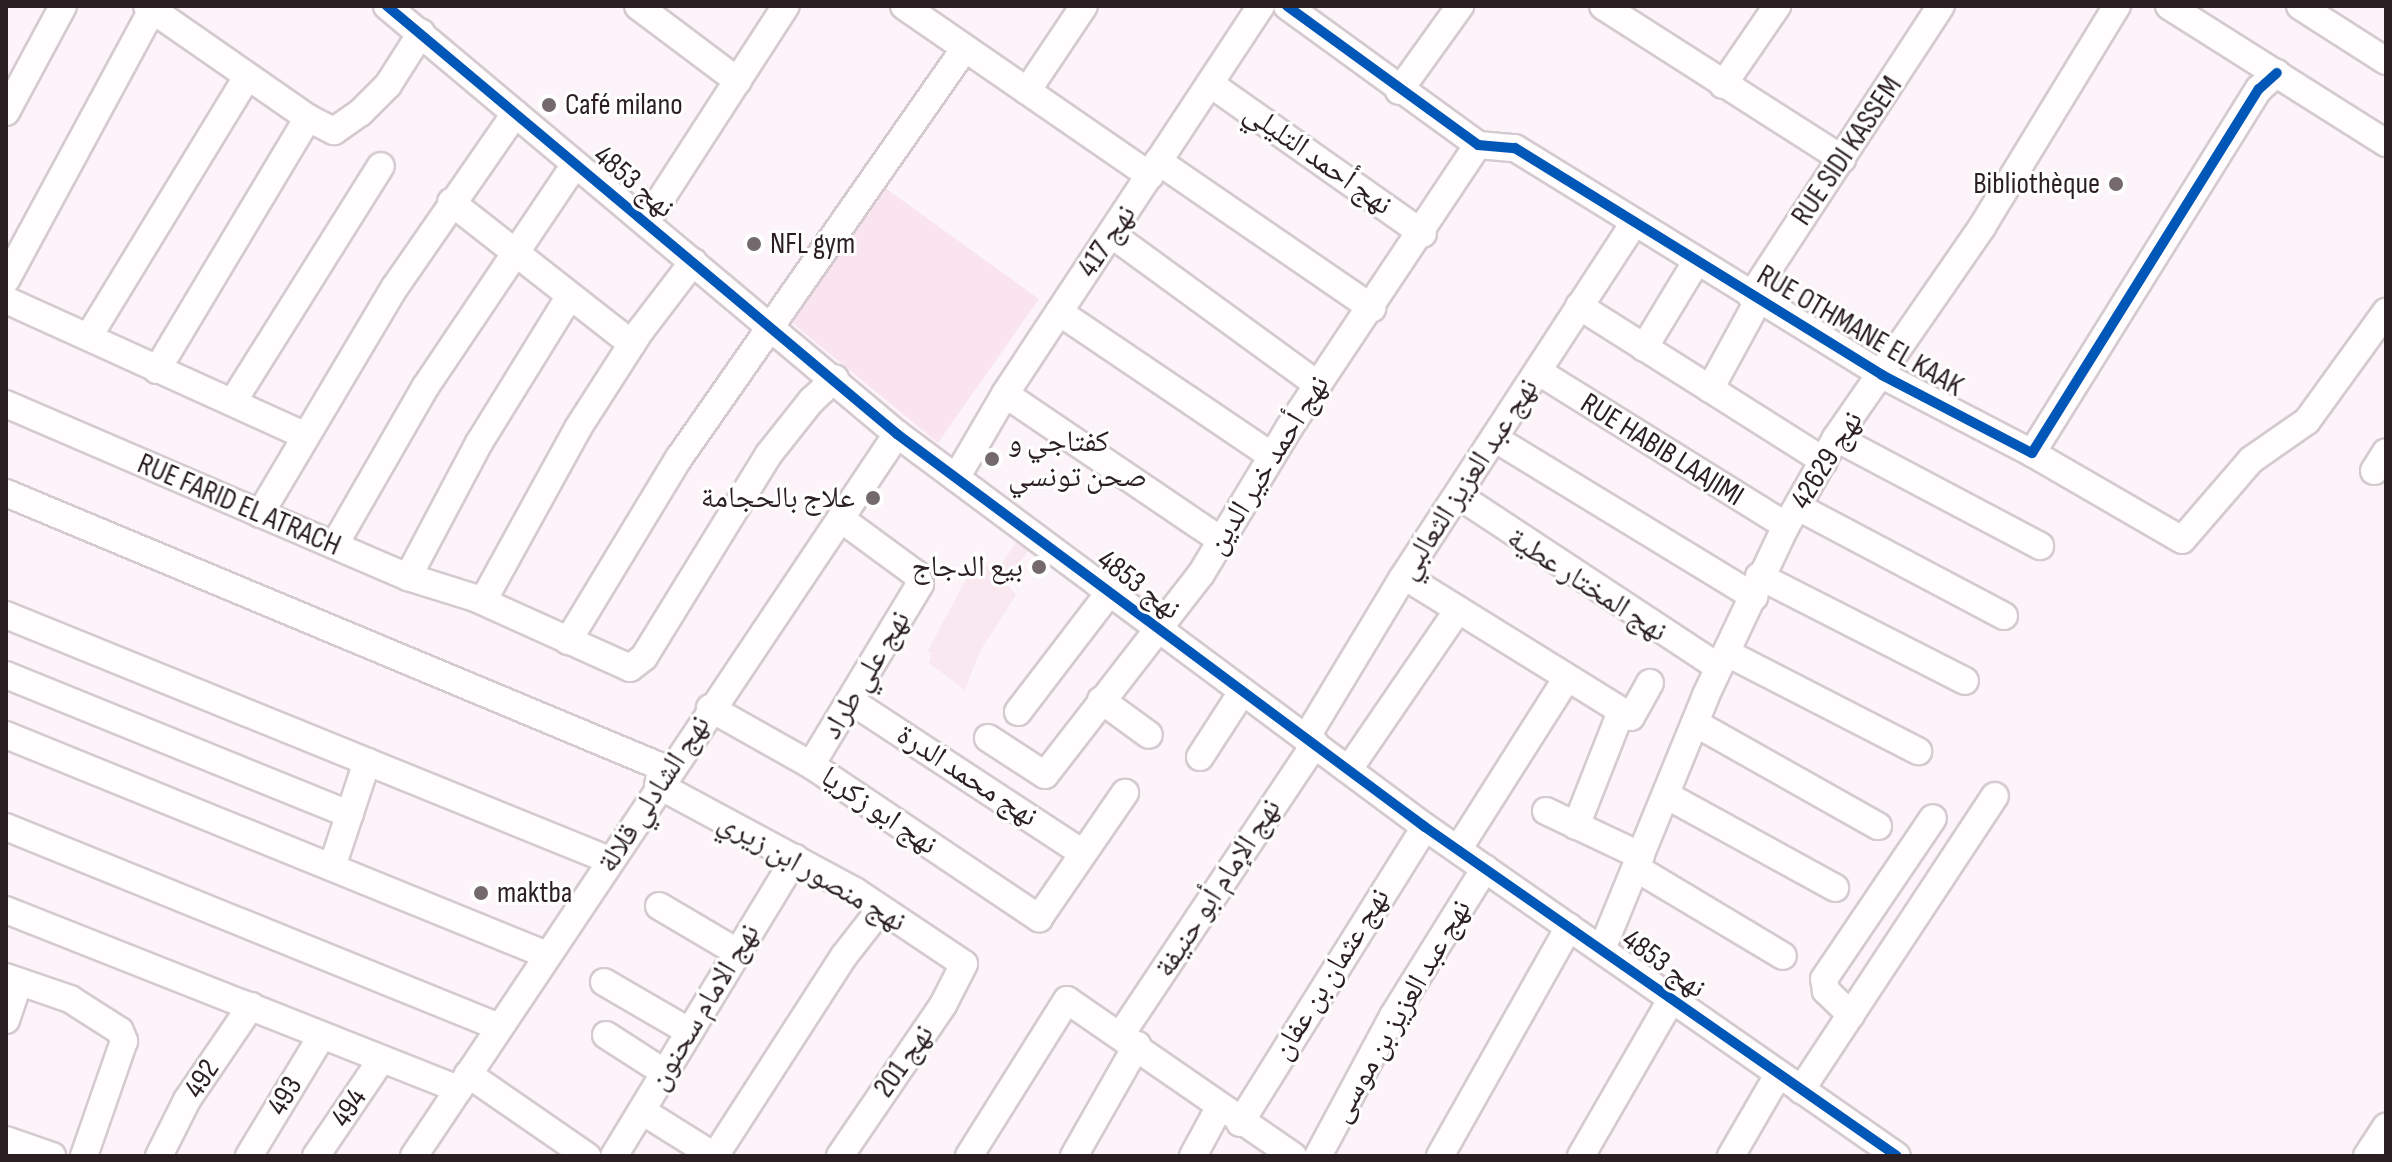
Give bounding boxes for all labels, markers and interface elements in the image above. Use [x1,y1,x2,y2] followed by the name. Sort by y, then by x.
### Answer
[1784,70,1910,232] street label: RUE SIDI KASSEM
[565,87,683,123] place label: Café milano
[1237,95,1399,223] street label: نهج أحمد التليلي
[540,96,558,114] marker: Café milano
[586,138,682,226] street label: نهج 4853
[1973,166,2100,202] place label: Bibliothèque
[2107,175,2125,193] marker: Bibliothèque
[1070,198,1144,284] street label: نهج 417
[770,226,855,262] place label: NFL gym
[745,235,763,253] marker: NFL gym
[1750,257,1970,405] street label: RUE OTHMANE EL KAAK
[1199,369,1337,561] street label: نهج أحمد خير الدين
[1390,372,1546,586] street label: نهج عبد العزيز الثعالبي
[1574,386,1750,514] street label: RUE HABIB LAAJIMI
[1783,404,1871,516] street label: نهج 42629
[1008,424,1147,494] place label: كفتاجي و صحن تونسي
[132,446,346,564] street label: RUE FARID EL ATRACH
[983,450,1001,468] marker: كفتاجي و صحن تونسي
[701,480,855,516] place label: علاج بالحجامة
[862,487,884,509] marker: علاج بالحجامة
[1500,520,1674,650] street label: نهج المختار عطية
[1090,542,1188,628] street label: نهج 4853
[911,549,1023,585] place label: بيع الدجاج
[1030,558,1048,576] marker: بيع الدجاج
[814,604,918,746] street label: نهج علي طراد
[590,709,718,879] street label: نهج الشادلي قلالة
[890,717,1044,835] street label: نهج محمد الدرة
[814,759,944,863] street label: نهج ابو زكريا
[1147,792,1289,984] street label: نهج الإمام أبو حنيفة
[712,804,912,940] street label: نهج منصور ابن زيري
[497,875,572,911] place label: maktba
[1264,882,1398,1066] street label: نهج عثمان بن عفان
[472,884,490,902] marker: maktba
[1323,893,1479,1129] street label: نهج عبد العزيز بن موسى
[640,917,768,1097] street label: نهج الامام سحنون
[1615,922,1713,1006] street label: نهج 4853
[866,1018,942,1104] street label: نهج 201
[176,1053,228,1105] street label: 492
[260,1070,310,1122] street label: 493
[323,1082,375,1134] street label: 494

